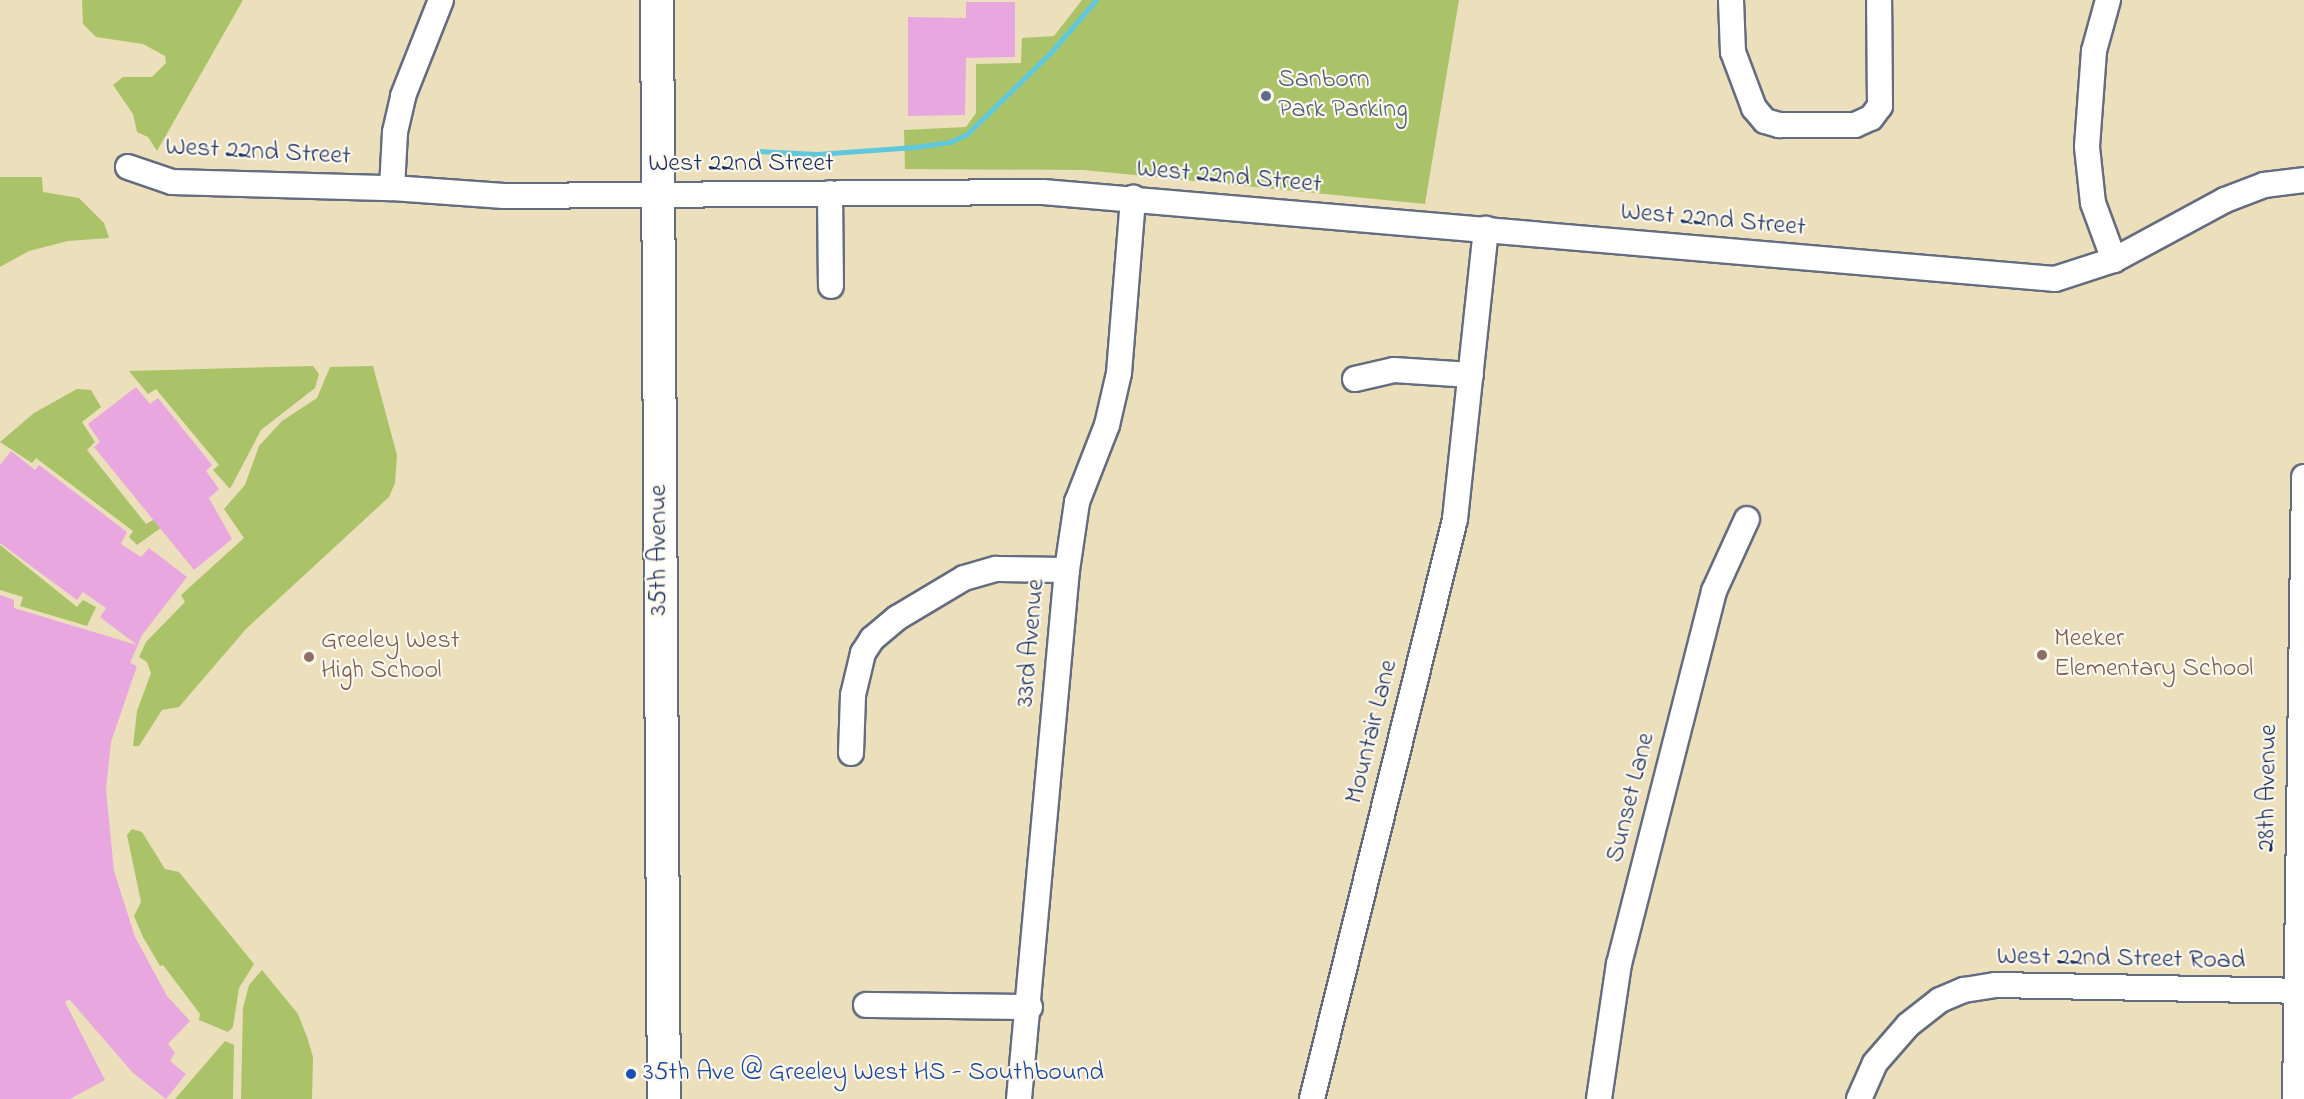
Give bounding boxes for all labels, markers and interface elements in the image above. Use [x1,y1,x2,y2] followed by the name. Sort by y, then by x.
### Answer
[1278,65,1408,126] place label: Sanborn Park Parking
[1259,89,1273,103] marker: Sanborn Park Parking
[165,133,351,173] street label: West 22nd Street
[648,149,834,181] street label: West 22nd Street
[1135,154,1323,202] street label: West 22nd Street
[1619,197,1807,245] street label: West 22nd Street
[644,485,676,615] street label: 35th Avenue
[1011,578,1053,708] street label: 33rd Avenue
[2054,624,2253,686] place label: Meeker Elementary School
[321,626,459,688] place label: Greeley West High School
[2035,648,2049,662] marker: Meeker Elementary School
[302,650,316,664] marker: Greeley West High School
[1340,657,1406,807] street label: Mountair Lane
[2252,724,2286,852] street label: 28th Avenue
[1601,730,1663,866] street label: Sunset Lane
[1996,942,2246,978] street label: West 22nd Street Road
[643,1058,1104,1090] place label: 35th Ave @ Greeley West HS - Southbound
[624,1067,638,1081] marker: 35th Ave @ Greeley West HS - Southbound

